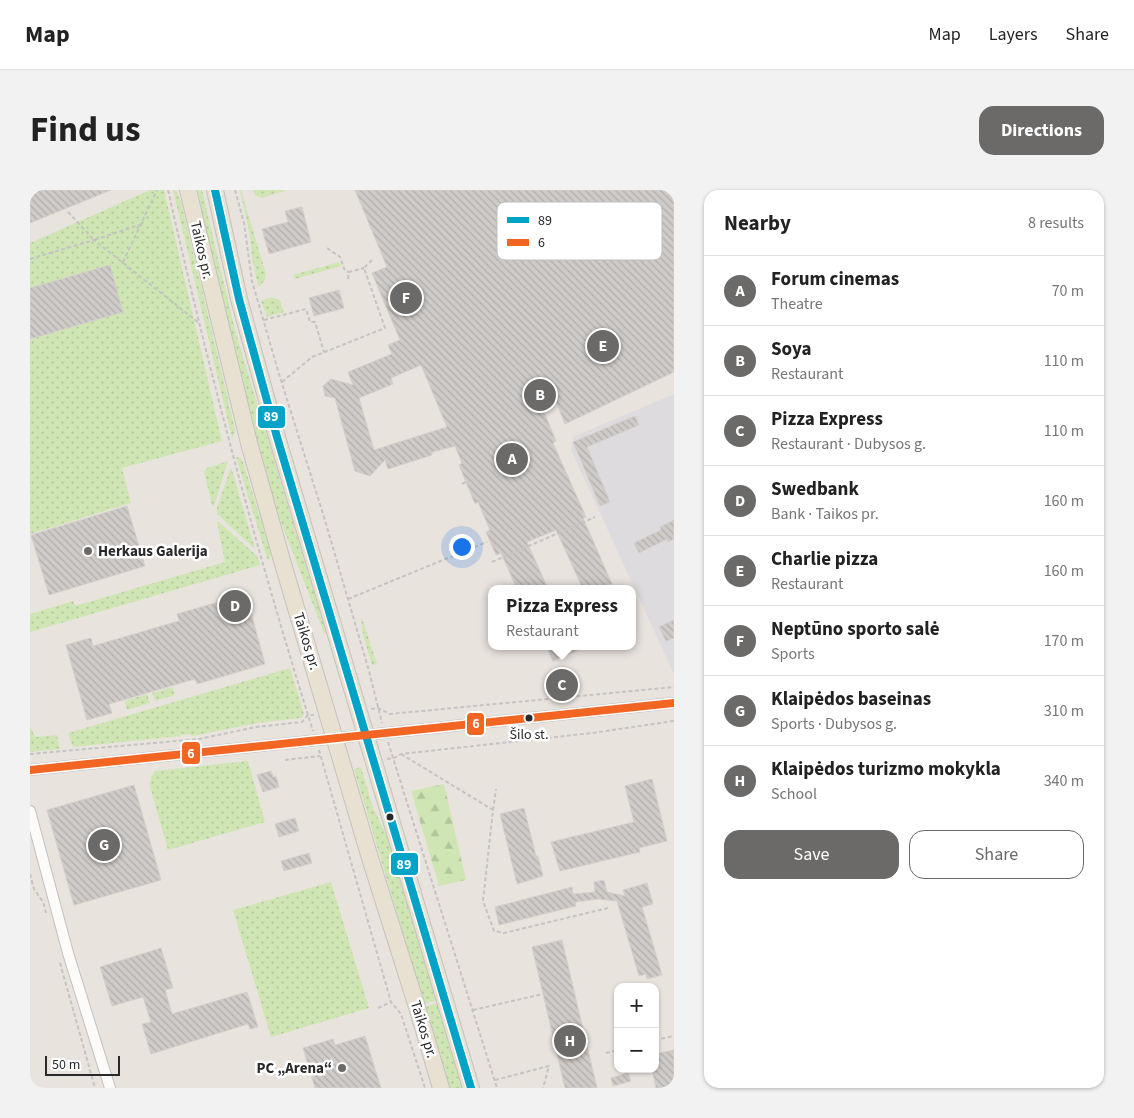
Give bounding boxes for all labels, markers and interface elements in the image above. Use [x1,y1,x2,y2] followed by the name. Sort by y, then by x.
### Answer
[25,17,70,52] text: Map
[929,22,961,47] text: Map
[989,22,1038,47] text: Layers
[1066,22,1109,47] text: Share
[30,105,140,155] text: Find us
[979,106,1104,155] button: Directions
[497,202,662,260] legend
[724,208,791,238] text: Nearby
[538,211,552,231] text: 89
[1028,212,1084,234] text: 8 results
[185,219,218,281] street label: Taikos pr.
[538,233,545,253] text: 6
[771,266,899,293] text: Forum cinemas
[390,279,422,317] pin: F
[735,280,745,302] text: A
[1052,280,1084,302] text: 70 m
[771,293,823,315] text: Theatre
[587,327,619,365] pin: E
[771,336,812,363] text: Soya
[735,350,745,372] text: B
[1044,350,1084,372] text: 110 m
[771,363,844,385] text: Restaurant
[524,376,556,414] pin: B
[257,405,286,429] line badge: 89
[771,406,883,433] text: Pizza Express
[264,407,278,427] text: 89
[735,420,745,442] text: C
[1044,420,1084,442] text: 110 m
[771,433,926,455] text: Restaurant · Dubysos g.
[496,440,528,478] pin: A
[771,476,859,503] text: Swedbank
[735,490,745,512] text: D
[1044,490,1084,512] text: 160 m
[771,503,879,525] text: Bank · Taikos pr.
[449,534,475,560] your location
[98,541,208,562] place label: Herkaus Galerija
[82,545,94,557] marker: Herkaus Galerija
[771,546,878,573] text: Charlie pizza
[736,560,744,582] text: E
[1044,560,1084,582] text: 160 m
[771,573,844,595] text: Restaurant
[488,585,636,650] popup
[219,587,251,625] pin: D
[506,593,618,620] text: Pizza Express
[288,610,325,673] street label: Taikos pr.
[771,616,940,643] text: Neptūno sporto salė
[506,620,579,642] text: Restaurant
[736,630,744,652] text: F
[1044,630,1084,652] text: 170 m
[771,643,815,665] text: Sports
[546,666,578,704] pin: C
[771,686,931,713] text: Klaipėdos baseinas
[735,700,745,722] text: G
[1044,700,1084,722] text: 310 m
[466,712,485,736] line badge: 6
[524,713,534,723] marker: Šilo st.
[771,713,897,735] text: Sports · Dubysos g.
[472,714,480,734] text: 6
[510,725,548,745] place label: Šilo st.
[181,741,201,765] line badge: 6
[187,744,195,764] text: 6
[771,756,1001,783] text: Klaipėdos turizmo mokykla
[735,770,745,792] text: H
[1044,770,1084,792] text: 340 m
[771,783,817,805] text: School
[385,812,395,822] unlabelled marker
[88,826,120,864] pin: G
[724,830,899,879] button: Save
[909,830,1084,879] button: Share
[390,852,419,876] line badge: 89
[397,855,411,875] text: 89
[614,983,659,1073] map controls
[614,983,659,1028] button: +
[405,998,442,1061] street label: Taikos pr.
[554,1022,586,1060] pin: H
[614,1028,659,1073] button: −
[45,1053,120,1076] scale bar
[52,1055,80,1075] text: 50 m
[257,1058,332,1079] place label: PC „Arena“
[336,1062,348,1074] marker: PC „Arena“

